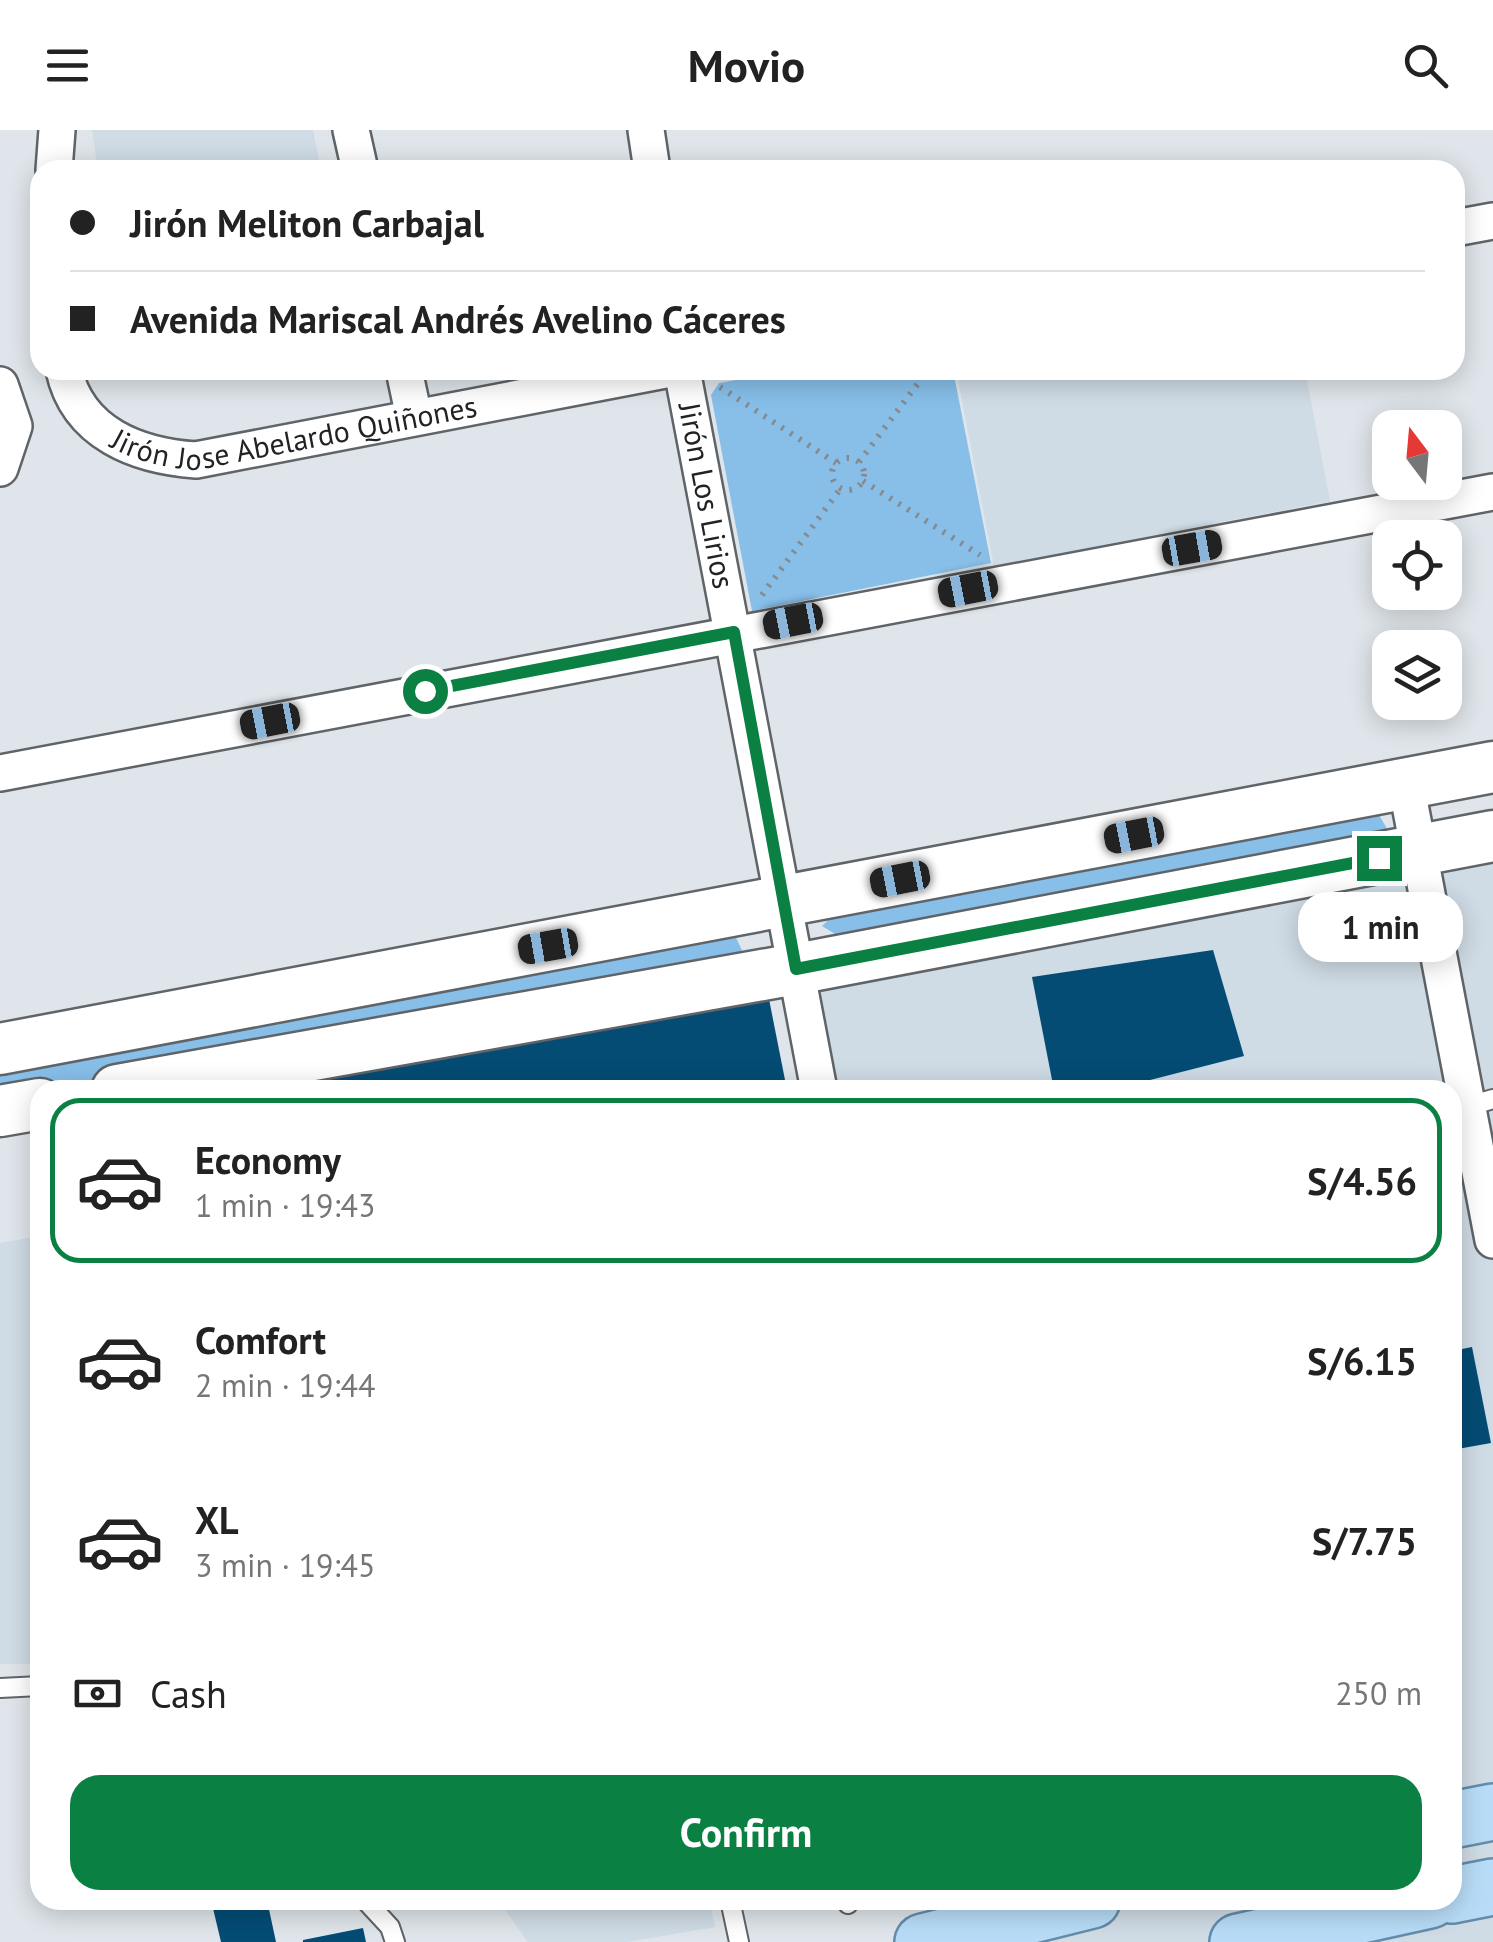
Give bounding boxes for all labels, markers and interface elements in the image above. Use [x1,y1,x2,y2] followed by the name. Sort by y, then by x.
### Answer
[688,36,805,94] text: Movio
[40,38,95,93] icon: menu
[1398,38,1453,93] icon: search
[130,198,484,247] text: Jirón Meliton Carbajal
[130,294,786,343] text: Avenida Mariscal Andrés Avelino Cáceres
[103,386,480,478] street label: Jirón Jose Abelardo Quiñones
[670,397,744,592] street label: Jirón Los Lirios
[1372,410,1462,500] north arrow
[1372,410,1462,720] map controls
[1372,520,1462,610] button: locate
[1160,528,1224,568] car
[936,569,1000,609] car
[761,601,825,641] car
[1372,630,1462,720] button: layers
[403,669,448,714] route start
[238,701,302,741] car
[1102,815,1166,855] car
[1357,836,1402,881] route end
[868,859,932,899] car
[1296,893,1462,963] callout: 1 min
[1341,906,1420,948] text: 1 min
[516,926,580,966] car
[195,1135,341,1184] text: Economy
[75,1136,165,1226] icon: car
[1307,1156,1417,1205] text: S/4.56
[195,1184,375,1226] text: 1 min · 19:43
[195,1315,326,1364] text: Comfort
[75,1316,165,1406] icon: car
[1307,1336,1417,1385] text: S/6.15
[195,1364,375,1406] text: 2 min · 19:44
[195,1495,239,1544] text: XL
[75,1496,165,1586] icon: car
[1312,1516,1417,1565] text: S/7.75
[195,1544,375,1586] text: 3 min · 19:45
[70,1666,125,1721] icon: cash
[150,1669,227,1718] text: Cash
[1335,1672,1422,1714] text: 250 m
[70,1775,1422,1890] button: Confirm

